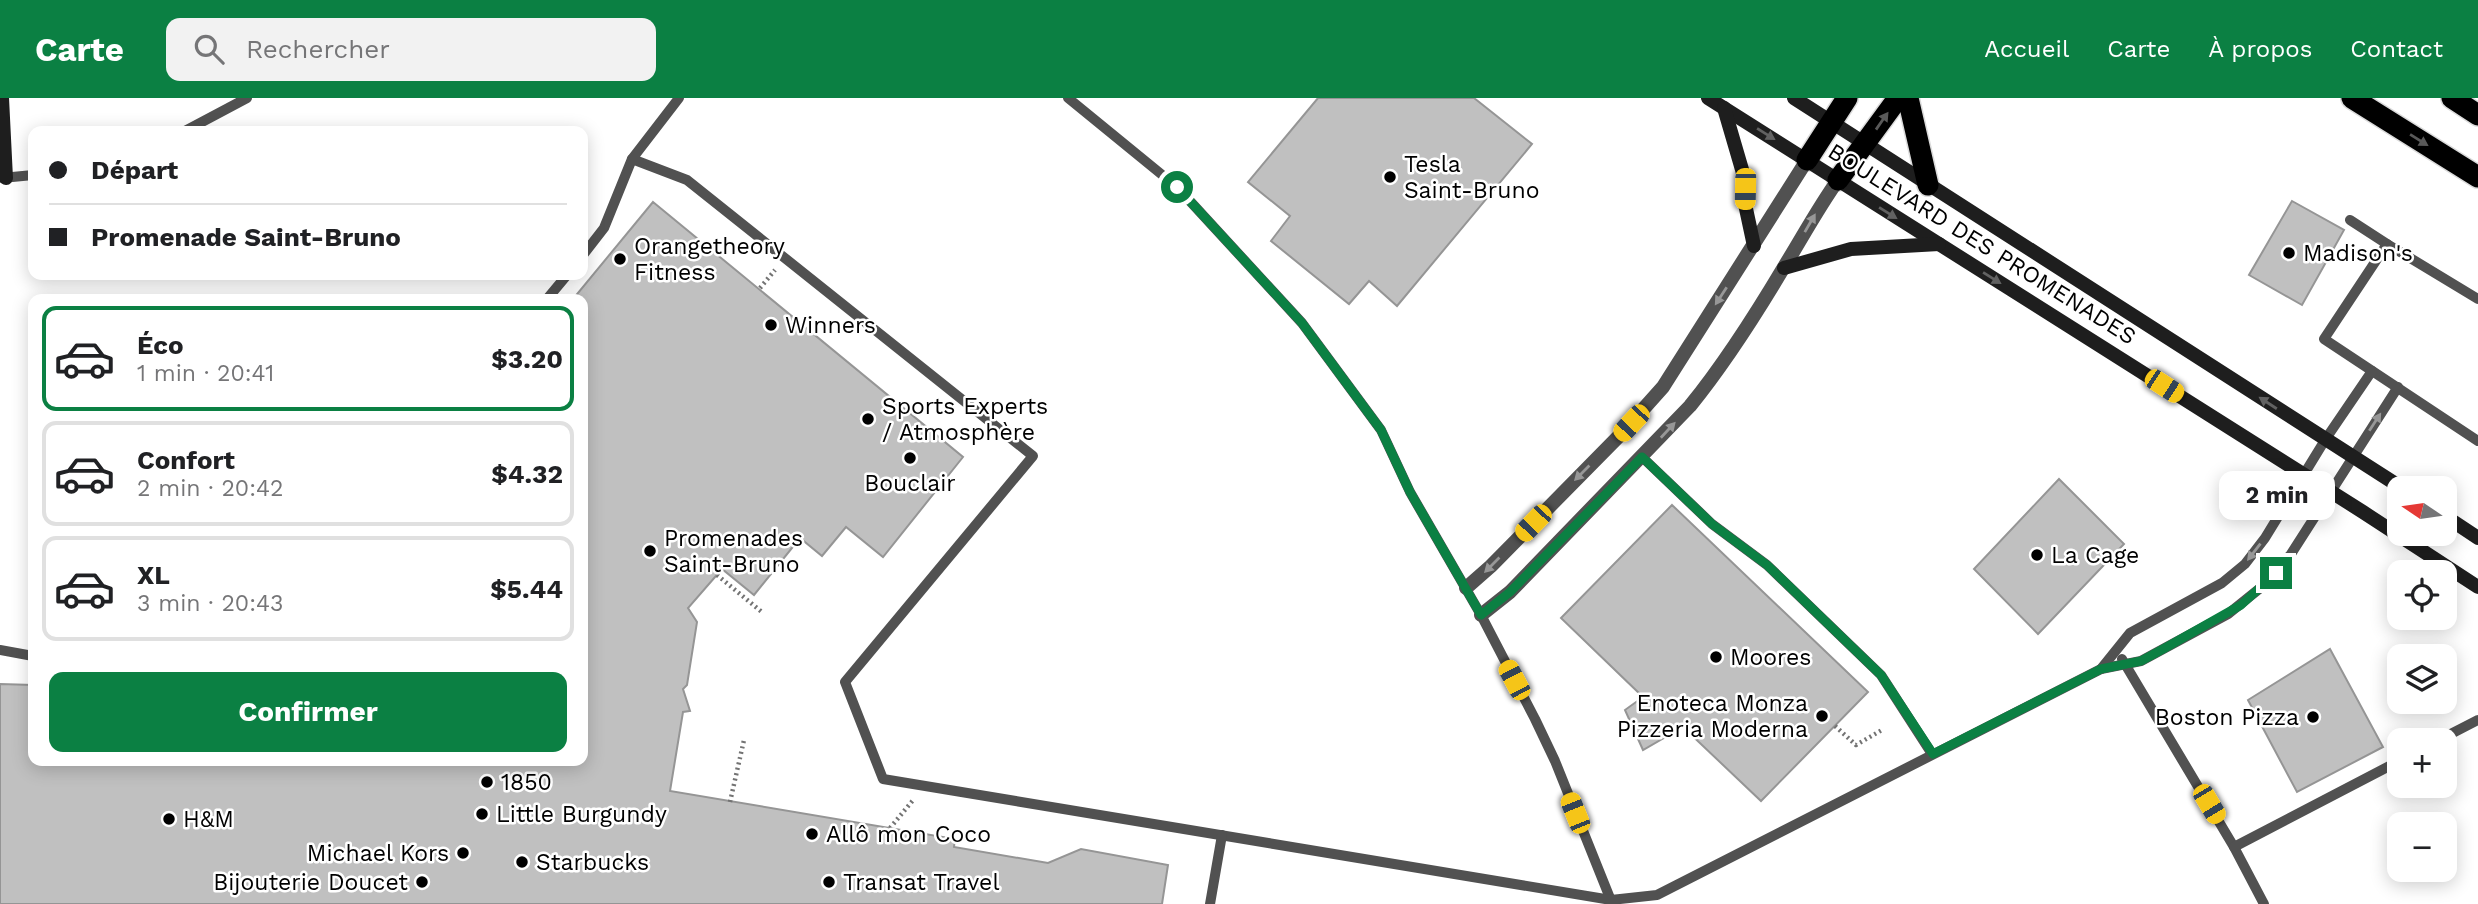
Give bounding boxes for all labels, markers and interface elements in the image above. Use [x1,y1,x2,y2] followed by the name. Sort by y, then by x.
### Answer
[166,18,656,81] search box
[35,30,124,69] text: Carte
[190,30,228,68] icon: search
[246,34,390,64] text: Rechercher
[1984,35,2069,63] text: Accueil
[2107,35,2170,63] text: Carte
[2208,35,2312,63] text: À propos
[2350,35,2443,63] text: Contact
[1875,112,1889,130] one-way arrow
[1756,127,1775,140] one-way arrow
[2410,134,2429,147] one-way arrow
[1823,138,2141,350] street label: BOULEVARD DES PROMENADES
[1404,151,1539,204] place label: Tesla Saint-Bruno
[91,155,178,185] text: Départ
[1735,168,1756,210] car
[1382,169,1398,185] marker: Tesla Saint-Bruno
[1161,171,1193,203] route start
[1879,206,1898,219] one-way arrow
[1804,214,1816,233] one-way arrow
[91,222,401,252] text: Promenade Saint-Bruno
[634,233,785,286] place label: Orangetheory Fitness
[2303,240,2413,267] place label: Madison's
[2281,245,2297,261] marker: Madison's
[612,251,628,267] marker: Orangetheory Fitness
[1983,271,2001,285] one-way arrow
[1715,286,1728,306] one-way arrow
[785,312,876,339] place label: Winners
[763,317,779,333] marker: Winners
[53,327,116,390] icon: car
[137,330,184,360] text: Éco
[491,344,563,374] text: $3.20
[137,360,274,387] text: 1 min · 20:41
[2141,366,2188,406] car
[882,393,1048,446] place label: Sports Experts / Atmosphère
[2259,396,2277,410] one-way arrow
[1609,400,1654,446] car
[860,411,876,427] marker: Sports Experts / Atmosphère
[2369,413,2382,432] one-way arrow
[1660,421,1676,438] one-way arrow
[53,442,116,505] icon: car
[137,445,235,475] text: Confort
[902,450,918,466] marker: Bouclair
[491,459,563,489] text: $4.32
[1574,464,1590,481] one-way arrow
[864,470,956,497] place label: Bouclair
[2218,472,2334,520] callout: 2 min
[137,475,283,502] text: 2 min · 20:42
[2387,476,2457,546] north arrow
[2387,476,2457,882] map controls
[2246,482,2308,509] text: 2 min
[1511,501,1556,545] car
[664,525,803,578] place label: Promenades Saint-Bruno
[2051,542,2139,569] place label: La Cage
[642,543,658,559] marker: Promenades Saint-Bruno
[2246,543,2261,561] one-way arrow
[2029,547,2045,563] marker: La Cage
[53,557,116,620] icon: car
[1484,557,1500,573] one-way arrow
[2260,557,2292,589] route end
[137,560,170,590] text: XL
[2387,560,2457,630] button: locate
[490,574,563,604] text: $5.44
[137,590,283,617] text: 3 min · 20:43
[1730,644,1811,671] place label: Moores
[2387,644,2457,714] button: layers
[1708,649,1724,665] marker: Moores
[1495,657,1534,703] car
[49,672,567,752] button: Confirmer
[1617,690,1808,743] place label: Enoteca Monza Pizzeria Moderna
[2155,704,2299,731] place label: Boston Pizza
[1814,708,1830,724] marker: Enoteca Monza Pizzeria Moderna
[2305,709,2321,725] marker: Boston Pizza
[2387,728,2457,798] button: +
[501,769,552,796] place label: 1850
[479,774,495,790] marker: 1850
[2190,781,2229,827] car
[1558,790,1593,836] car
[496,801,667,828] place label: Little Burgundy
[183,806,234,833] place label: H&M
[474,806,490,822] marker: Little Burgundy
[161,811,177,827] marker: H&M
[2387,812,2457,882] button: −
[826,821,991,848] place label: Allô mon Coco
[804,826,820,842] marker: Allô mon Coco
[307,840,449,867] place label: Michael Kors
[455,845,471,861] marker: Michael Kors
[536,849,649,876] place label: Starbucks
[514,854,530,870] marker: Starbucks
[213,869,408,896] place label: Bijouterie Doucet
[843,869,999,896] place label: Transat Travel
[414,874,430,890] marker: Bijouterie Doucet
[821,874,837,890] marker: Transat Travel

